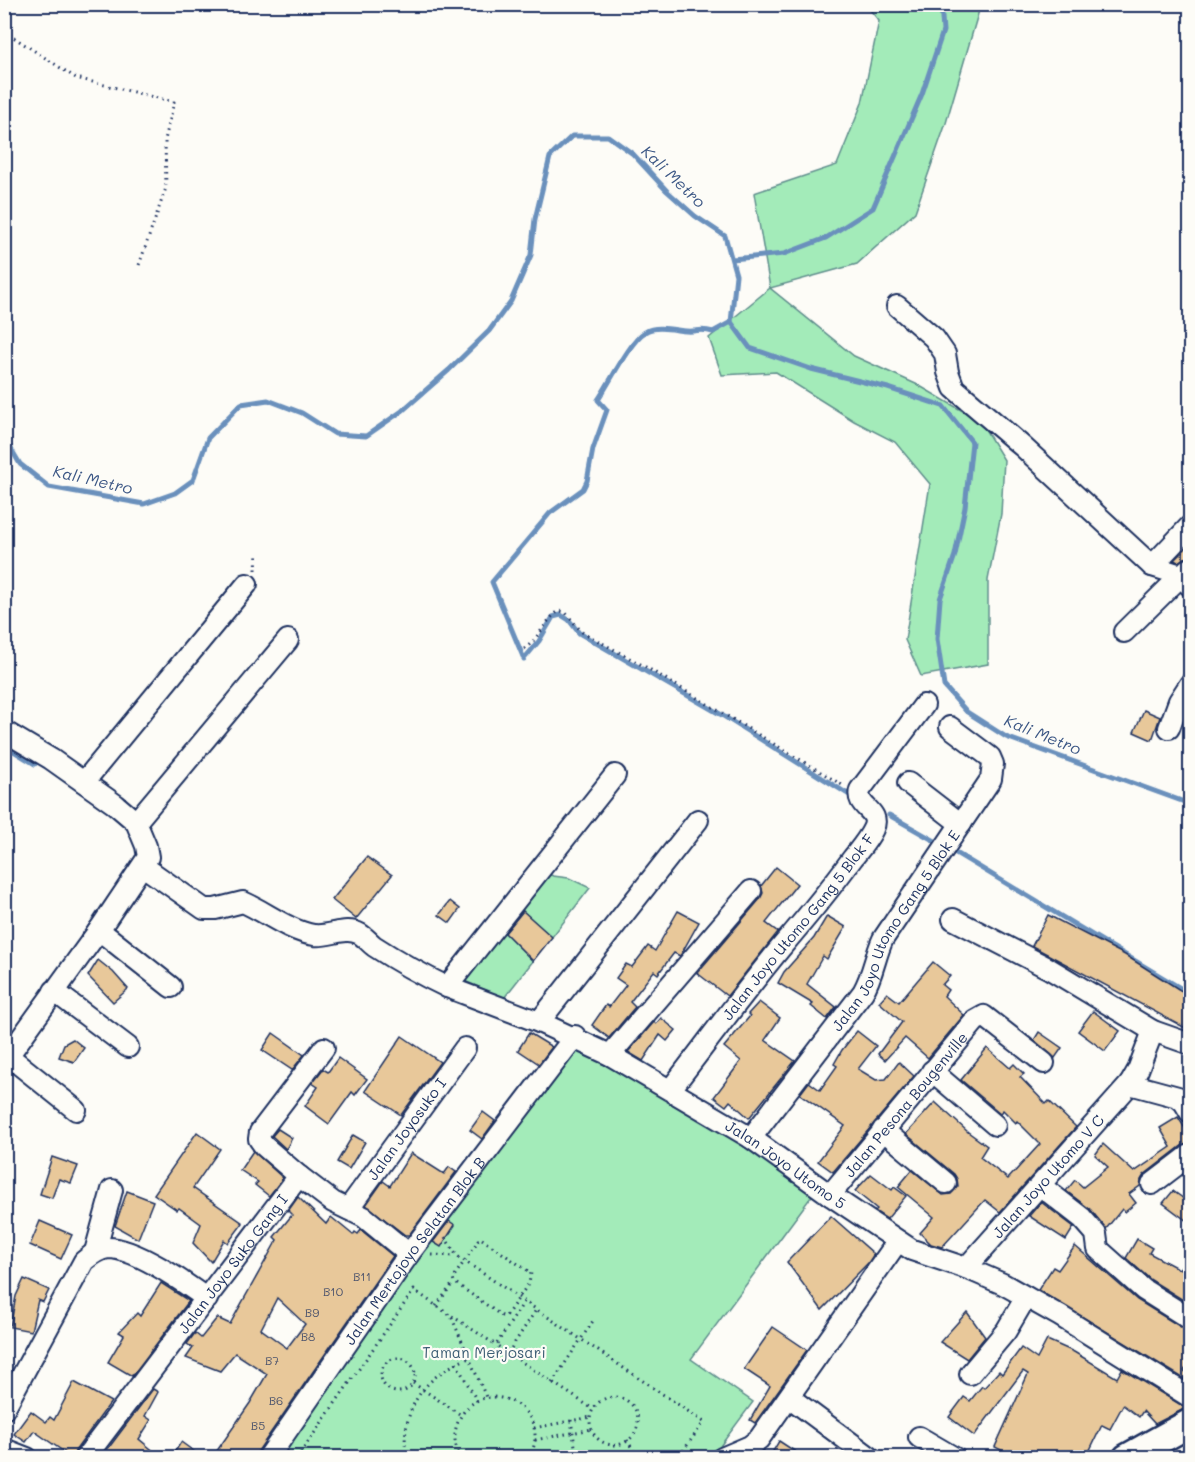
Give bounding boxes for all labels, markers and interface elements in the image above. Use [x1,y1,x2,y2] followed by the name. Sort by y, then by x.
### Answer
[638,140,711,212] water label: Kali Metro
[51,460,135,498] water label: Kali Metro
[1002,709,1085,759] water label: Kali Metro
[827,826,964,1035] street label: Jalan Joyo Utomo Gang 5 Blok E
[717,830,878,1024] street label: Jalan Joyo Utomo Gang 5 Blok F
[839,1028,972,1181] street label: Jalan Pesona Bougenville
[362,1074,450,1184] street label: Jalan Joyosuko I
[987,1110,1108,1242] street label: Jalan Joyo Utomo V C
[722,1115,850,1213] street label: Jalan Joyo Utomo 5
[339,1153,490,1348] street label: Jalan Mertojoyo Selatan Blok B
[173,1190,292,1337] street label: Jalan Joyo Suko Gang I
[353,1268,371,1284] house number: B11
[323,1283,344,1299] house number: B10
[305,1304,319,1320] house number: B9
[301,1328,315,1344] house number: B8
[422,1342,546,1362] park label: Taman Merjosari
[265,1352,279,1368] house number: B7
[269,1392,283,1408] house number: B6
[251,1417,265,1433] house number: B5

